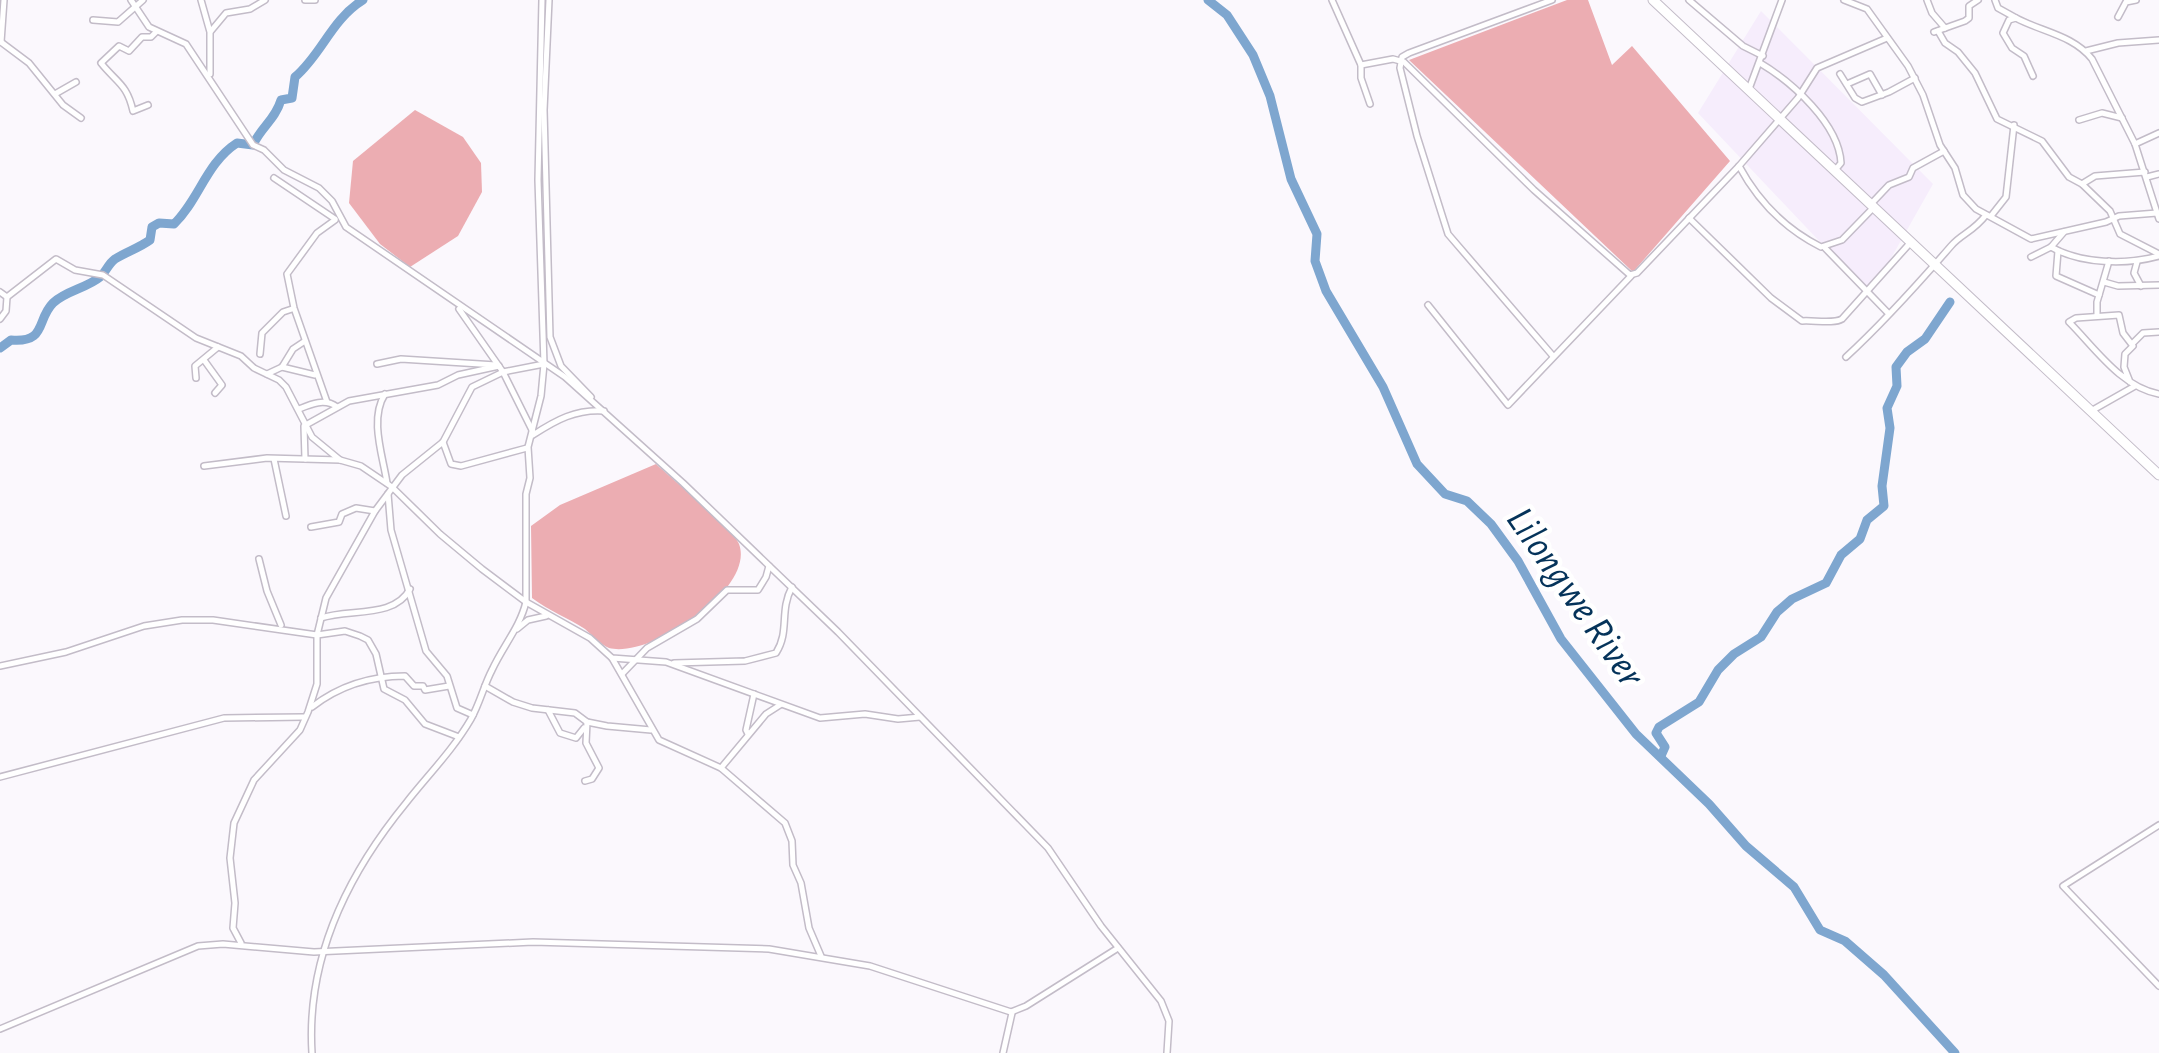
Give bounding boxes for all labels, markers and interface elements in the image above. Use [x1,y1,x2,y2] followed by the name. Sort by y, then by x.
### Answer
[1499,500,1652,695] water label: Lilongwe River

